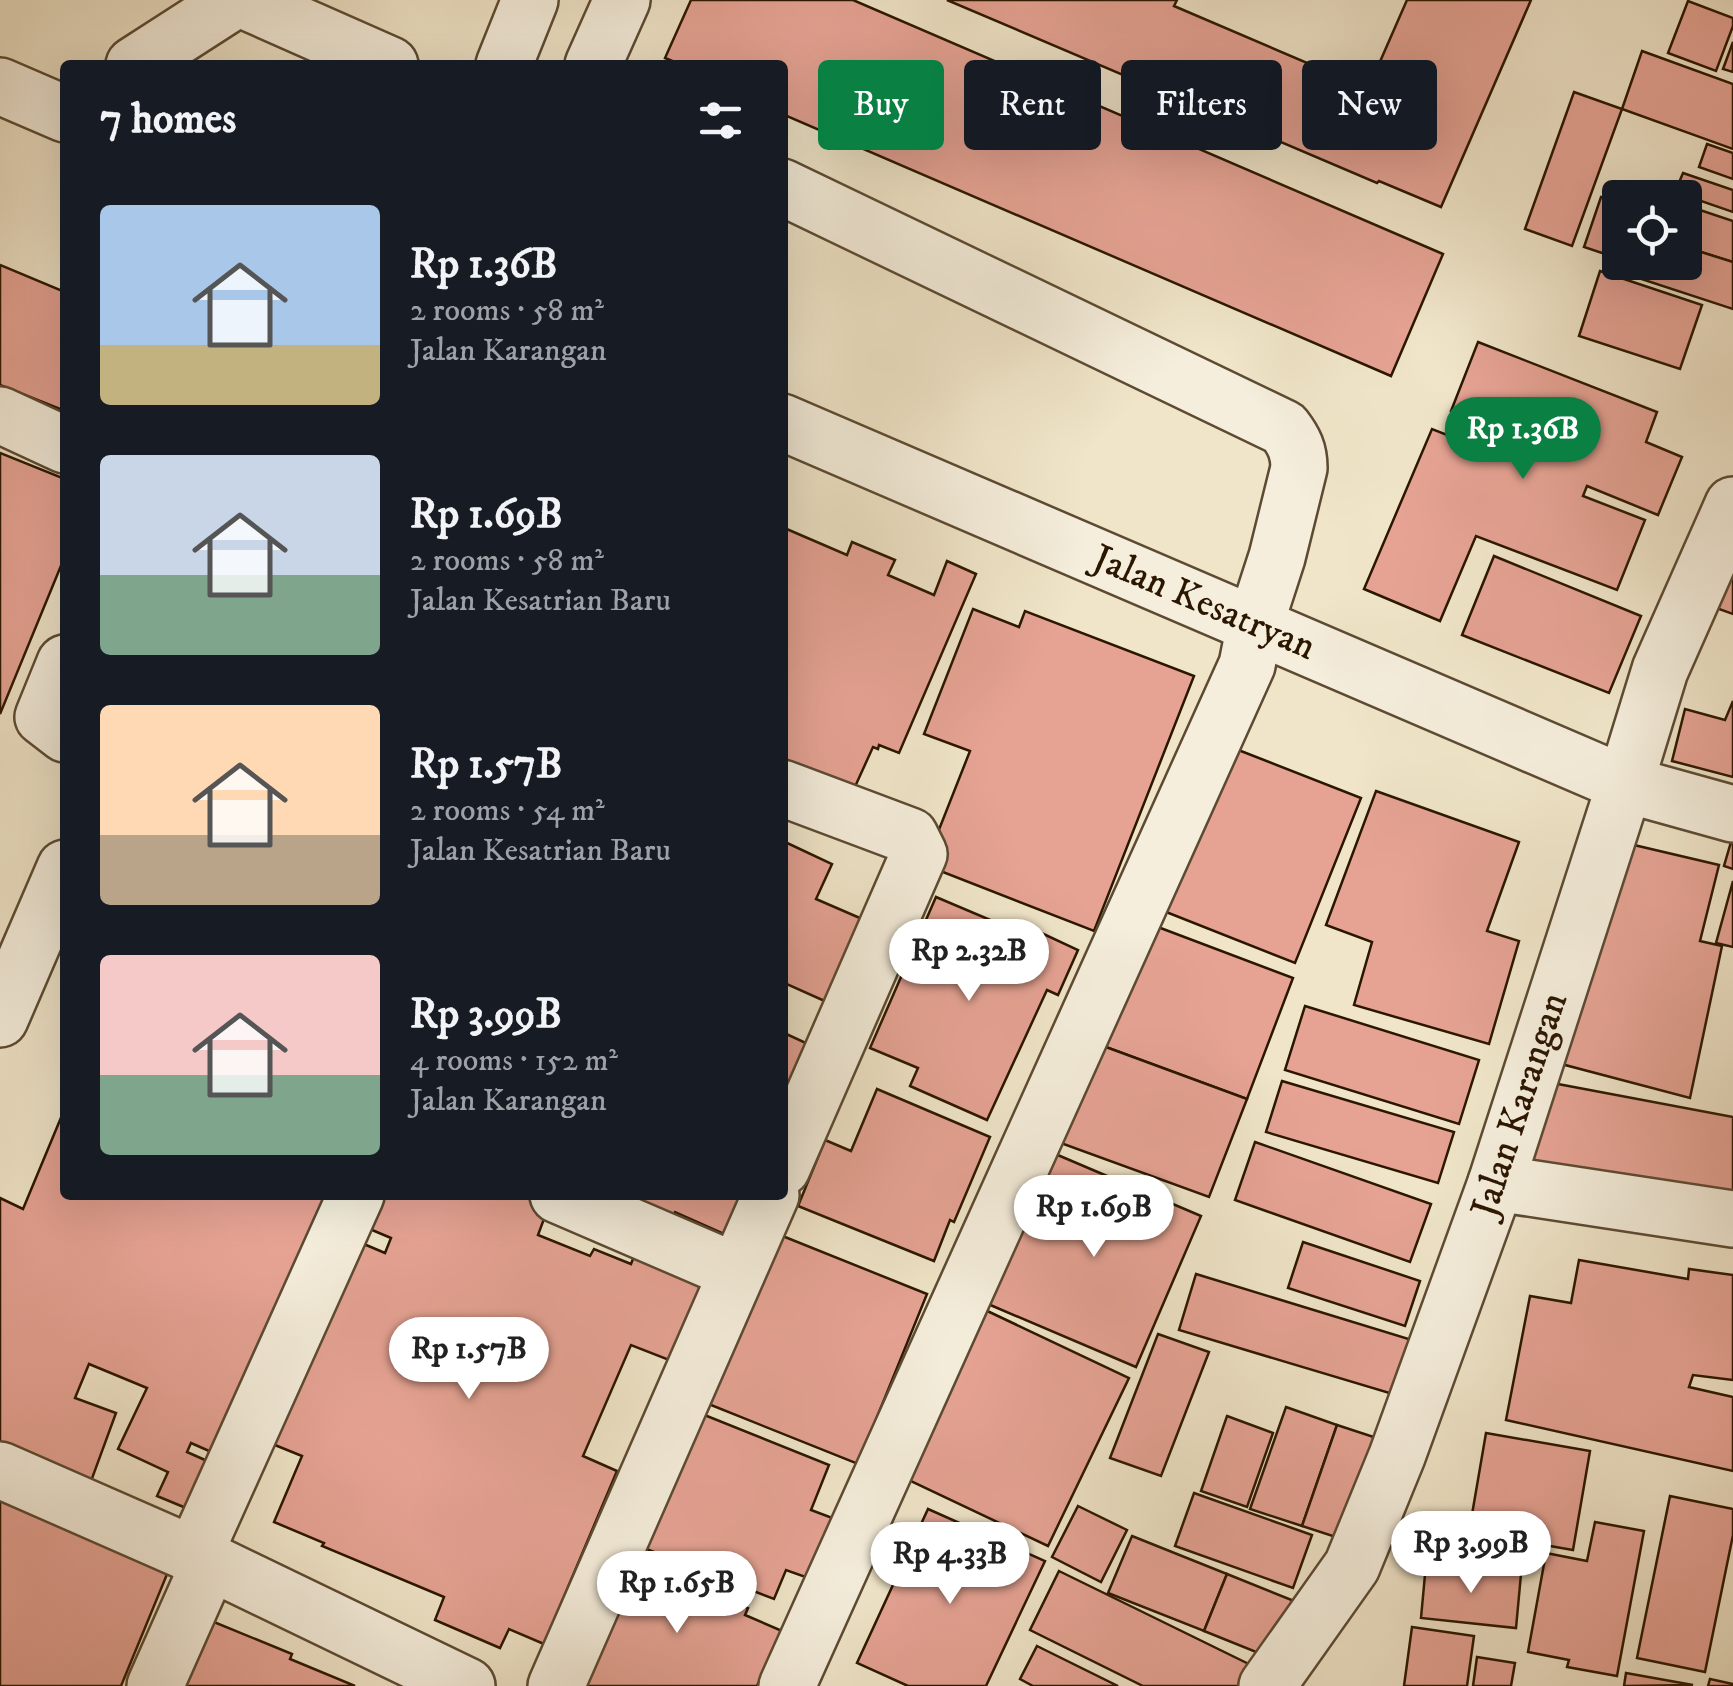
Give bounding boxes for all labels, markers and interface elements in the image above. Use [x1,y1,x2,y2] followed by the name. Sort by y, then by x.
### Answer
[818,60,944,150] chip: Buy
[964,60,1101,150] chip: Rent
[1121,60,1282,150] chip: Filters
[1302,60,1437,150] chip: New
[693,93,748,148] icon: filters
[100,94,236,146] text: 7 homes
[1602,180,1702,280] map controls
[1602,180,1702,280] button: locate
[410,239,558,291] text: Rp 1.36B
[180,245,300,365] icon: home
[410,291,604,331] text: 2 rooms · 58 m²
[410,331,607,371] text: Jalan Karangan
[1420,397,1626,482] pin: Rp 1.36B
[1467,409,1579,449] text: Rp 1.36B
[410,489,563,541] text: Rp 1.69B
[180,495,300,615] icon: home
[1083,533,1323,672] street label: Jalan Kesatryan
[410,541,604,581] text: 2 rooms · 58 m²
[410,581,671,621] text: Jalan Kesatrian Baru
[410,739,562,791] text: Rp 1.57B
[180,745,300,865] icon: home
[410,791,605,831] text: 2 rooms · 54 m²
[410,831,671,871] text: Jalan Kesatrian Baru
[866,919,1072,1004] pin: Rp 2.32B
[911,931,1027,971] text: Rp 2.32B
[1460,986,1579,1226] street label: Jalan Karangan
[410,989,562,1041] text: Rp 3.99B
[180,995,300,1115] icon: home
[410,1041,618,1081] text: 4 rooms · 152 m²
[410,1081,607,1121] text: Jalan Karangan
[991,1175,1197,1260] pin: Rp 1.69B
[1036,1187,1152,1227] text: Rp 1.69B
[366,1317,572,1402] pin: Rp 1.57B
[411,1329,527,1369] text: Rp 1.57B
[1368,1511,1574,1596] pin: Rp 3.99B
[847,1522,1053,1607] pin: Rp 4.33B
[1413,1523,1529,1563] text: Rp 3.99B
[892,1534,1008,1574] text: Rp 4.33B
[574,1551,780,1636] pin: Rp 1.65B
[619,1563,735,1603] text: Rp 1.65B

